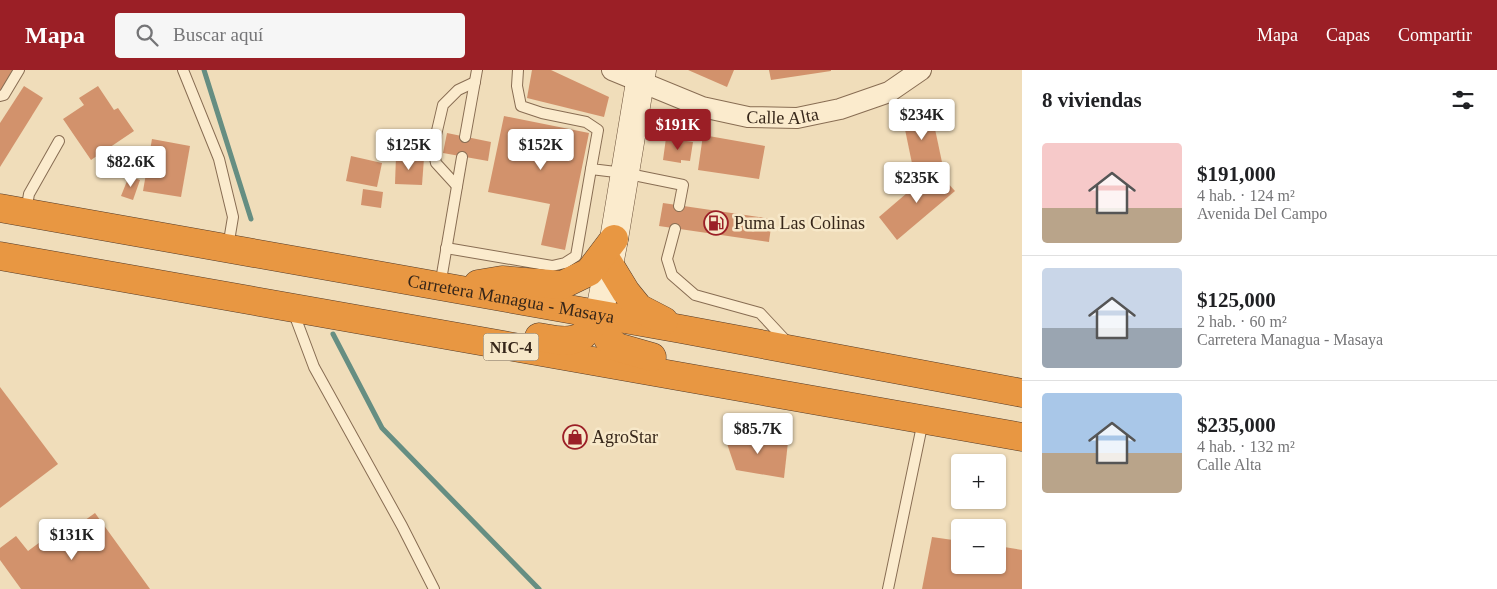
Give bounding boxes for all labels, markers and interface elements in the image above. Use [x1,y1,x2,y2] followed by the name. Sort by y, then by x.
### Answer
[115,13,465,58] search box
[133,21,161,49] icon: search
[25,22,85,48] text: Mapa
[173,24,263,45] text: Buscar aquí
[1257,25,1298,45] text: Mapa
[1326,25,1370,45] text: Capas
[1398,25,1472,45] text: Compartir
[1449,86,1477,114] icon: filters
[1042,88,1142,112] text: 8 viviendas
[887,98,957,141] pin: $234K
[746,104,820,128] street label: Calle Alta
[900,106,944,123] text: $234K
[643,108,713,151] pin: $191K
[656,116,700,133] text: $191K
[374,128,444,171] pin: $125K
[506,128,576,171] pin: $152K
[387,136,431,153] text: $125K
[519,136,563,153] text: $152K
[90,146,172,188] pin: $82.6K
[107,153,155,170] text: $82.6K
[882,162,952,204] pin: $235K
[1197,162,1276,186] text: $191,000
[1082,163,1142,223] icon: home
[895,169,939,186] text: $235K
[1197,187,1295,204] text: 4 hab. · 124 m²
[1197,205,1327,222] text: Avenida Del Campo
[703,210,729,236] fuel station icon: Puma Las Colinas
[734,213,865,233] place label: Puma Las Colinas
[406,271,616,327] street label: Carretera Managua - Masaya
[1082,288,1142,348] icon: home
[1197,288,1276,312] text: $125,000
[1197,313,1287,330] text: 2 hab. · 60 m²
[1197,331,1383,348] text: Carretera Managua - Masaya
[484,334,538,360] road number: NIC-4
[717,412,799,455] pin: $85.7K
[1082,413,1142,473] icon: home
[1197,413,1276,437] text: $235,000
[734,420,782,437] text: $85.7K
[562,424,588,450] shop icon: AgroStar
[592,427,658,447] place label: AgroStar
[1197,438,1295,455] text: 4 hab. · 132 m²
[951,454,1006,574] map controls
[951,454,1006,509] button: +
[1197,456,1261,473] text: Calle Alta
[37,518,107,561] pin: $131K
[951,519,1006,574] button: −
[50,526,94,543] text: $131K

